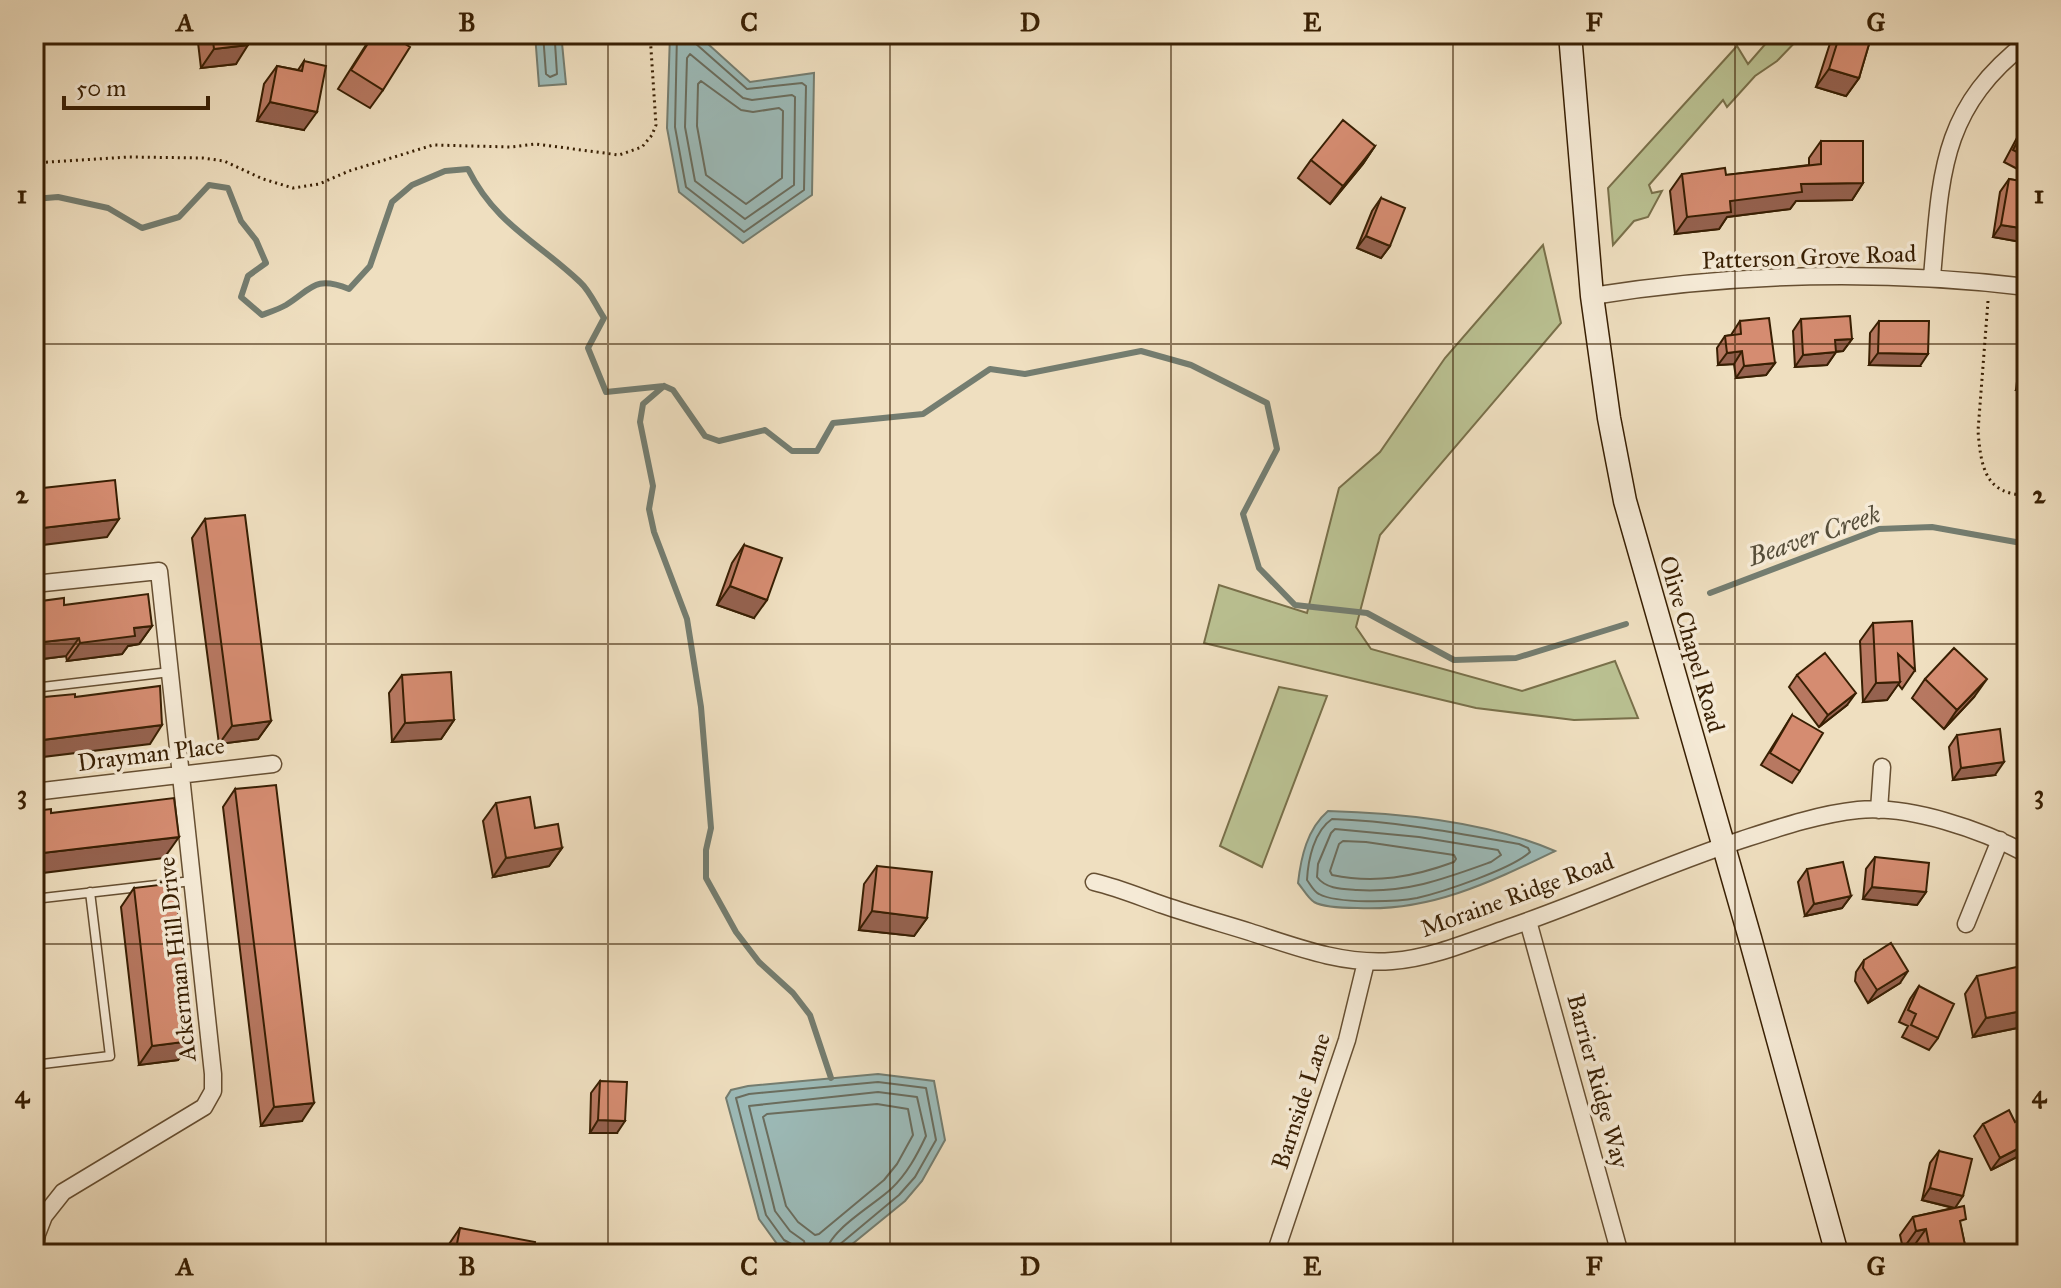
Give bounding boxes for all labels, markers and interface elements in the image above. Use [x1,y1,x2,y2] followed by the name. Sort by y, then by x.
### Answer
[174,6,194,38] text: A
[458,6,476,38] text: B
[740,6,758,38] text: C
[1020,6,1040,38] text: D
[1303,6,1322,38] text: E
[1586,6,1603,38] text: F
[1866,6,1886,38] text: G
[64,60,208,110] scale bar
[76,73,126,103] text: 50 m
[17,178,27,210] text: 1
[2034,178,2044,210] text: 1
[1701,238,1917,276] street label: Patterson Grove Road
[16,478,30,510] text: 2
[2033,478,2047,510] text: 2
[1743,497,1885,573] water label: Beaver Creek
[1652,552,1732,736] street label: Olive Chapel Road
[76,730,226,778] street label: Drayman Place
[17,778,27,810] text: 3
[2034,778,2044,810] text: 3
[1416,846,1618,944] street label: Moraine Ridge Road
[151,855,203,1064] street label: Ackerman Hill Drive
[1560,991,1636,1172] street label: Barrier Ridge Way
[1265,1029,1337,1173] street label: Barnside Lane
[15,1078,31,1110] text: 4
[2032,1078,2048,1110] text: 4
[174,1250,194,1282] text: A
[458,1250,476,1282] text: B
[740,1250,758,1282] text: C
[1020,1250,1040,1282] text: D
[1303,1250,1322,1282] text: E
[1586,1250,1603,1282] text: F
[1866,1250,1886,1282] text: G

